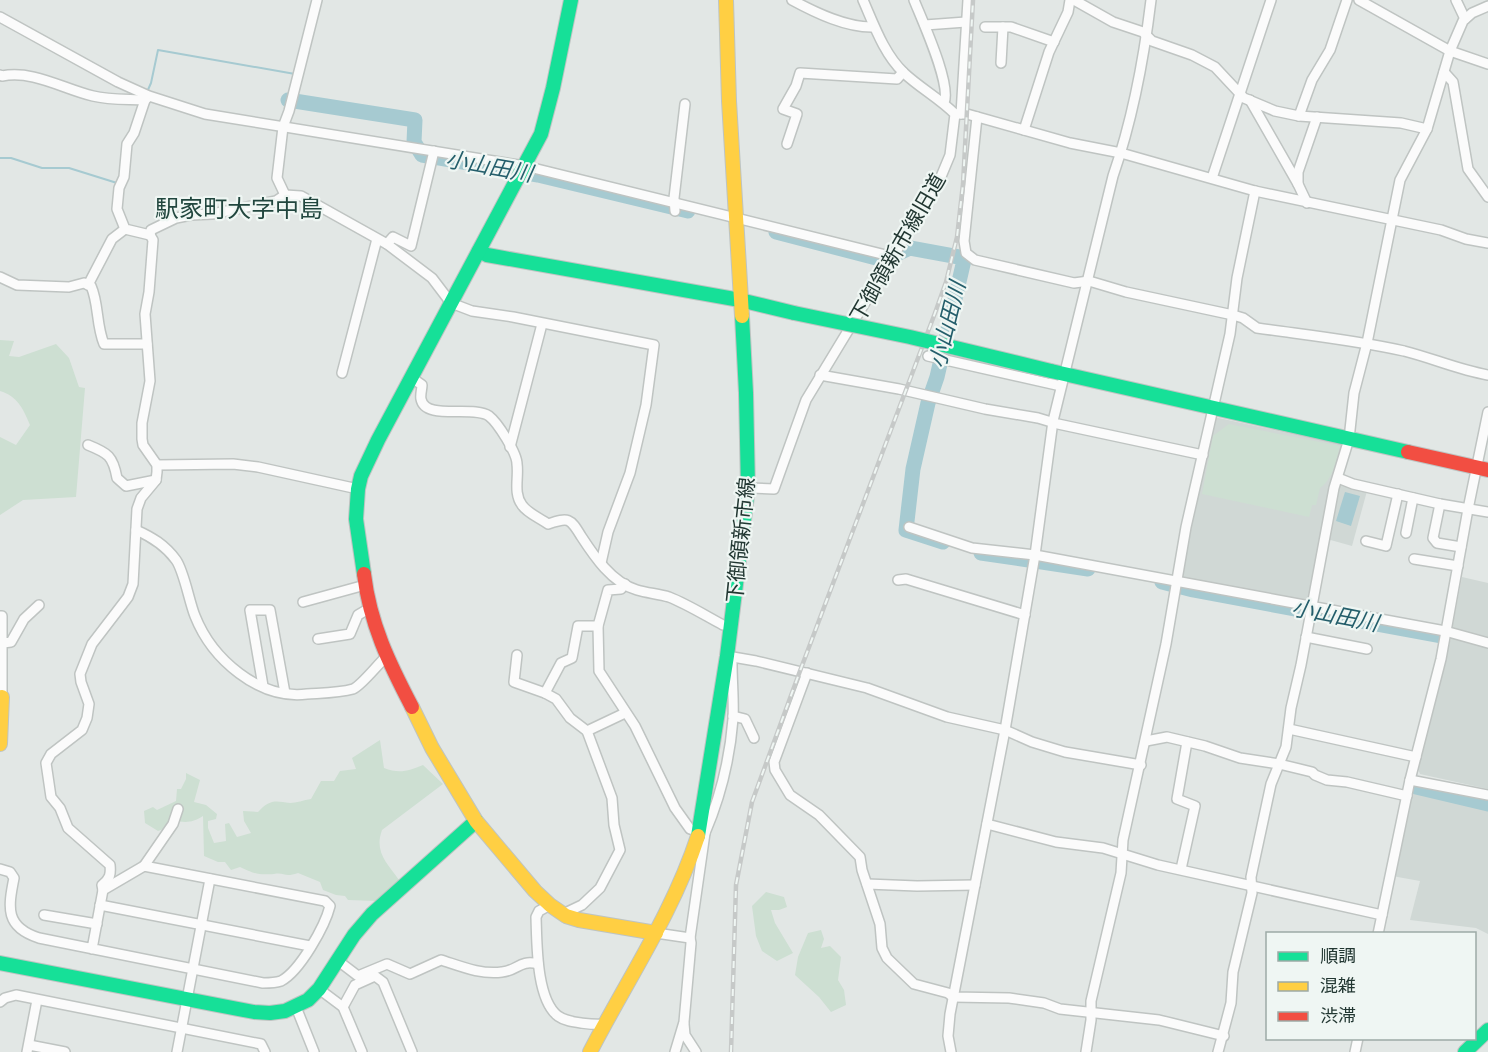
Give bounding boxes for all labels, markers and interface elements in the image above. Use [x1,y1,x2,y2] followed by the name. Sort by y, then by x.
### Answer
[443,144,537,191] water label: 小山田川
[843,168,953,328] street label: 下御領新市線旧道
[155,192,323,227] district label: 駅家町大字中島
[922,277,975,372] water label: 小山田川
[719,476,763,604] street label: 下御領新市線
[1289,592,1383,640] water label: 小山田川
[1266,932,1476,1040] legend
[1320,944,1356,969] text: 順調
[1320,974,1356,999] text: 混雑
[1320,1004,1356,1029] text: 渋滞

